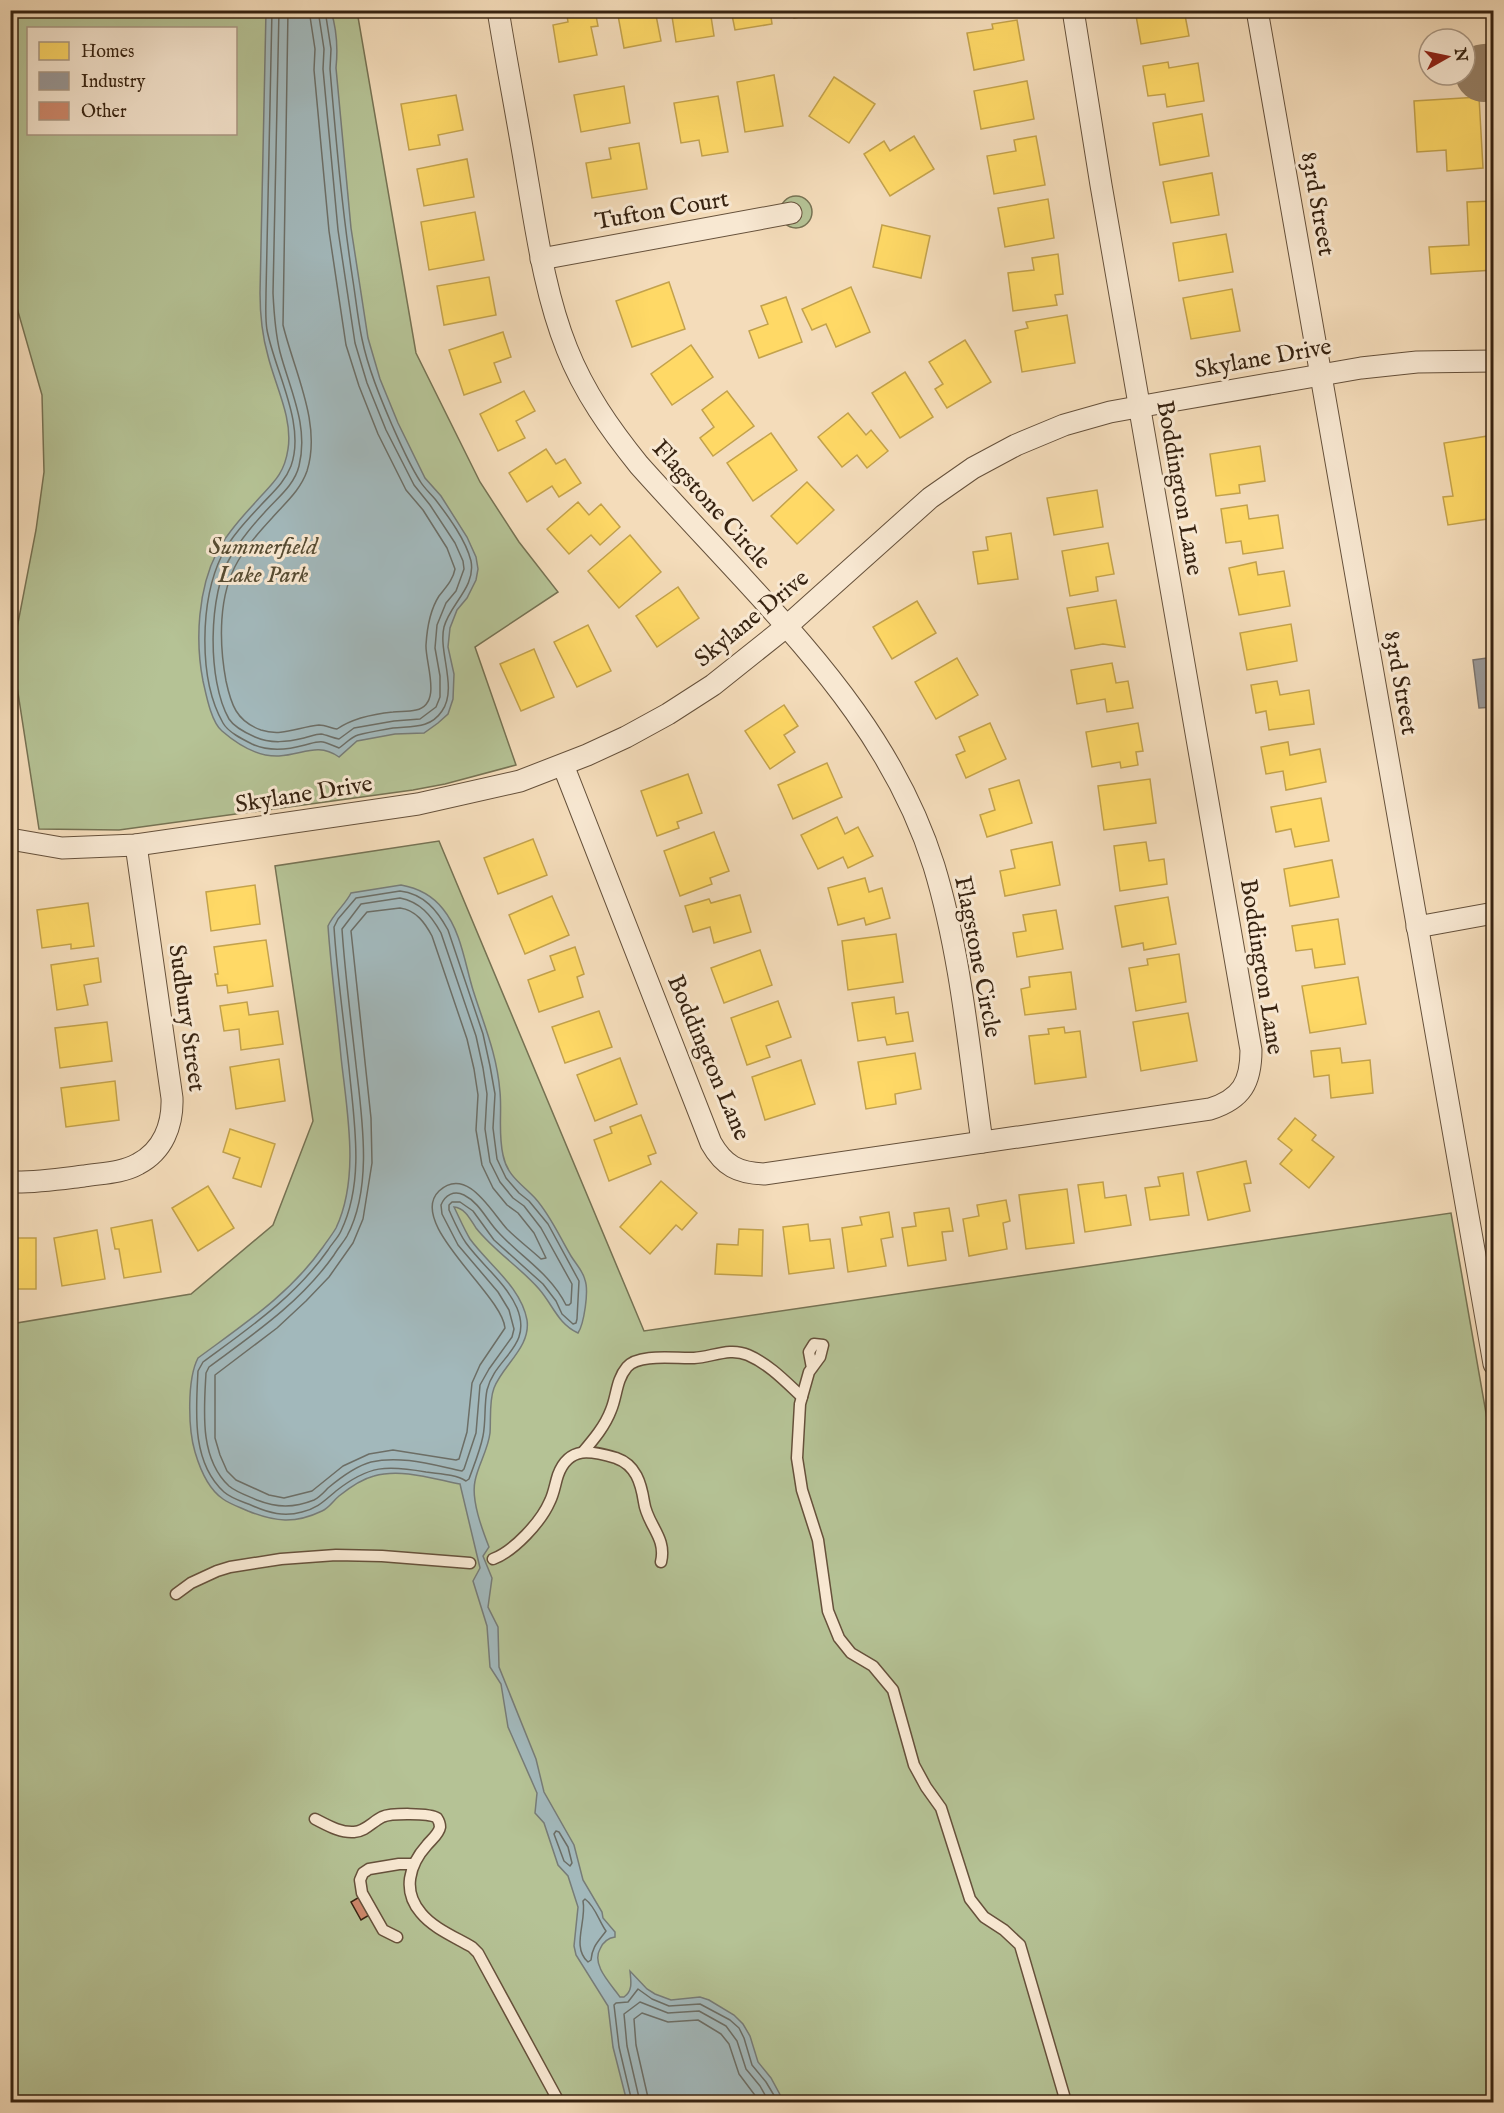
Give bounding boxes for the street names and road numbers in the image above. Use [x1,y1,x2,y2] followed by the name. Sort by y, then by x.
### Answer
[1293,150,1341,258] street label: 83rd Street
[593,184,731,238] street label: Tufton Court
[1192,332,1334,386] street label: Skylane Drive
[1148,398,1210,578] street label: Boddington Lane
[645,434,777,576] street label: Flagstone Circle
[688,563,816,675] street label: Skylane Drive
[1376,629,1424,737] street label: 83rd Street
[233,769,375,821] street label: Skylane Drive
[946,874,1008,1040] street label: Flagstone Circle
[1232,877,1290,1057] street label: Boddington Lane
[160,942,212,1094] street label: Sudbury Street
[659,970,757,1146] street label: Boddington Lane

